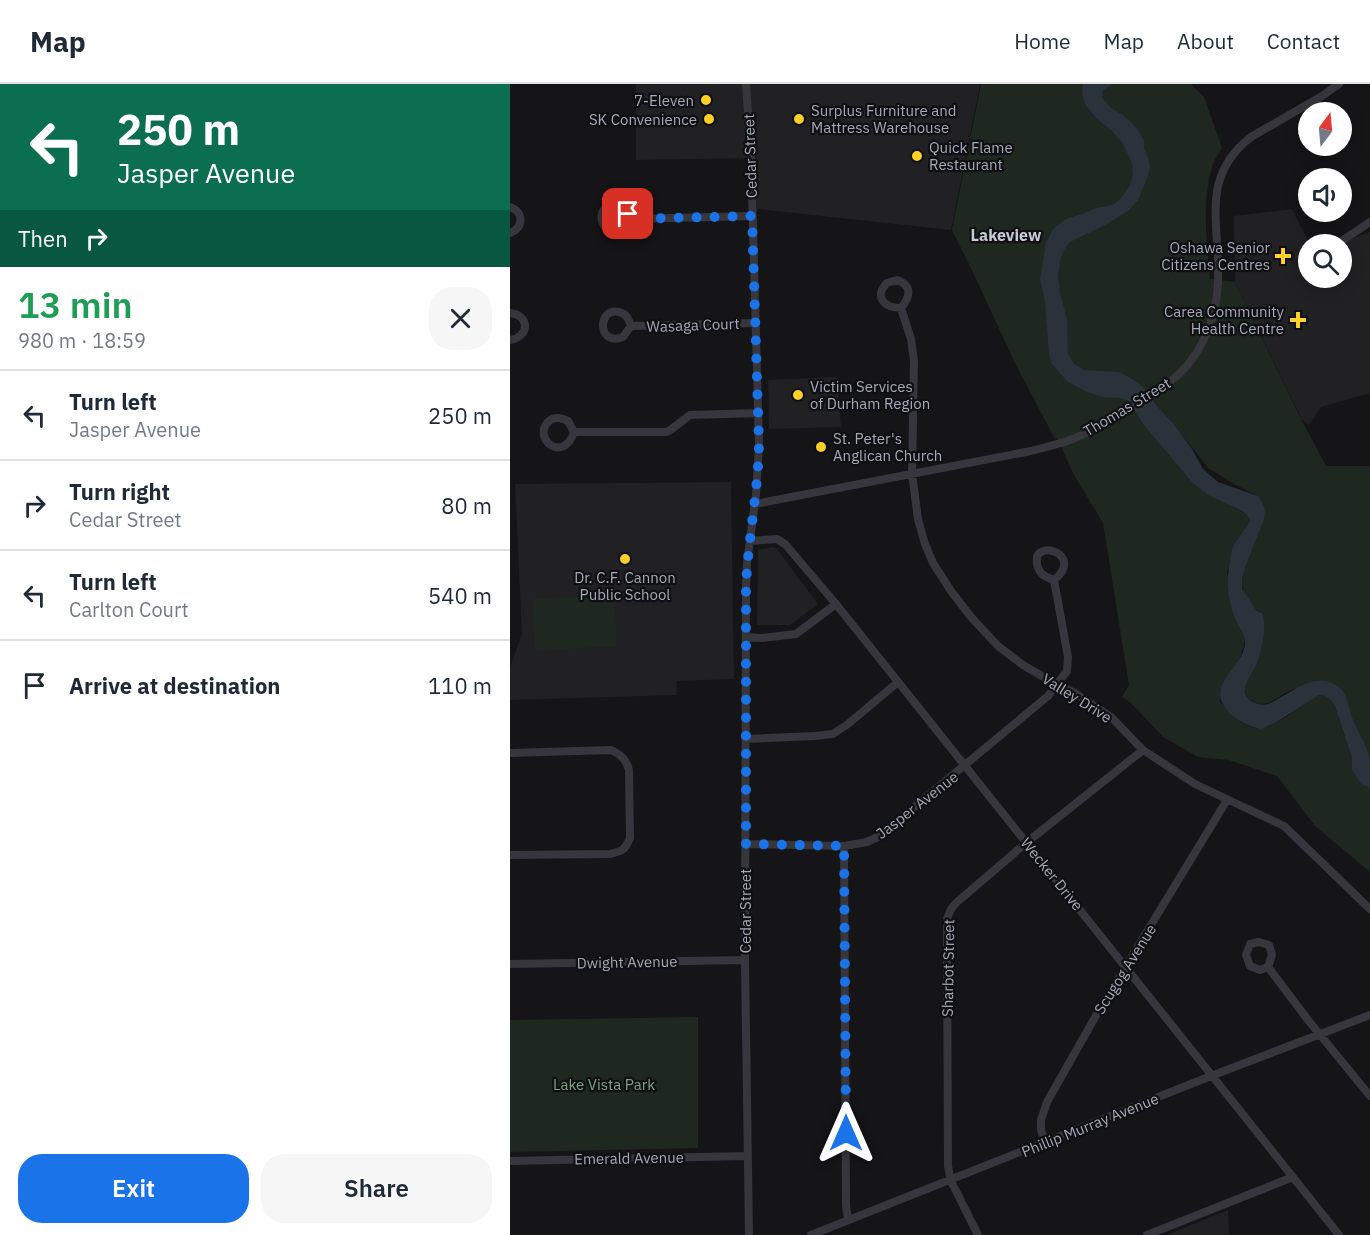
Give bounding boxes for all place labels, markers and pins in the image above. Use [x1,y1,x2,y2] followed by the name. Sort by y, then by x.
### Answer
[634,91,694,110] place label: 7-Eleven
[699,93,713,107] marker: 7-Eleven
[811,101,956,137] place label: Surplus Furniture and Mattress Warehouse
[589,110,697,129] place label: SK Convenience
[702,112,716,126] marker: SK Convenience
[792,112,806,126] marker: Surplus Furniture and Mattress Warehouse
[929,138,1013,174] place label: Quick Flame Restaurant
[910,149,924,163] marker: Quick Flame Restaurant
[602,188,653,239] pin
[1161,238,1270,274] place label: Oshawa Senior Citizens Centres
[1274,247,1292,265] marker: Oshawa Senior Citizens Centres
[1164,302,1285,338] place label: Carea Community Health Centre
[1289,311,1307,329] marker: Carea Community Health Centre
[810,377,930,413] place label: Victim Services of Durham Region
[791,388,805,402] marker: Victim Services of Durham Region
[833,429,942,465] place label: St. Peter's Anglican Church
[814,440,828,454] marker: St. Peter's Anglican Church
[618,552,632,566] marker: Dr. C.F. Cannon Public School
[574,568,676,604] place label: Dr. C.F. Cannon Public School

